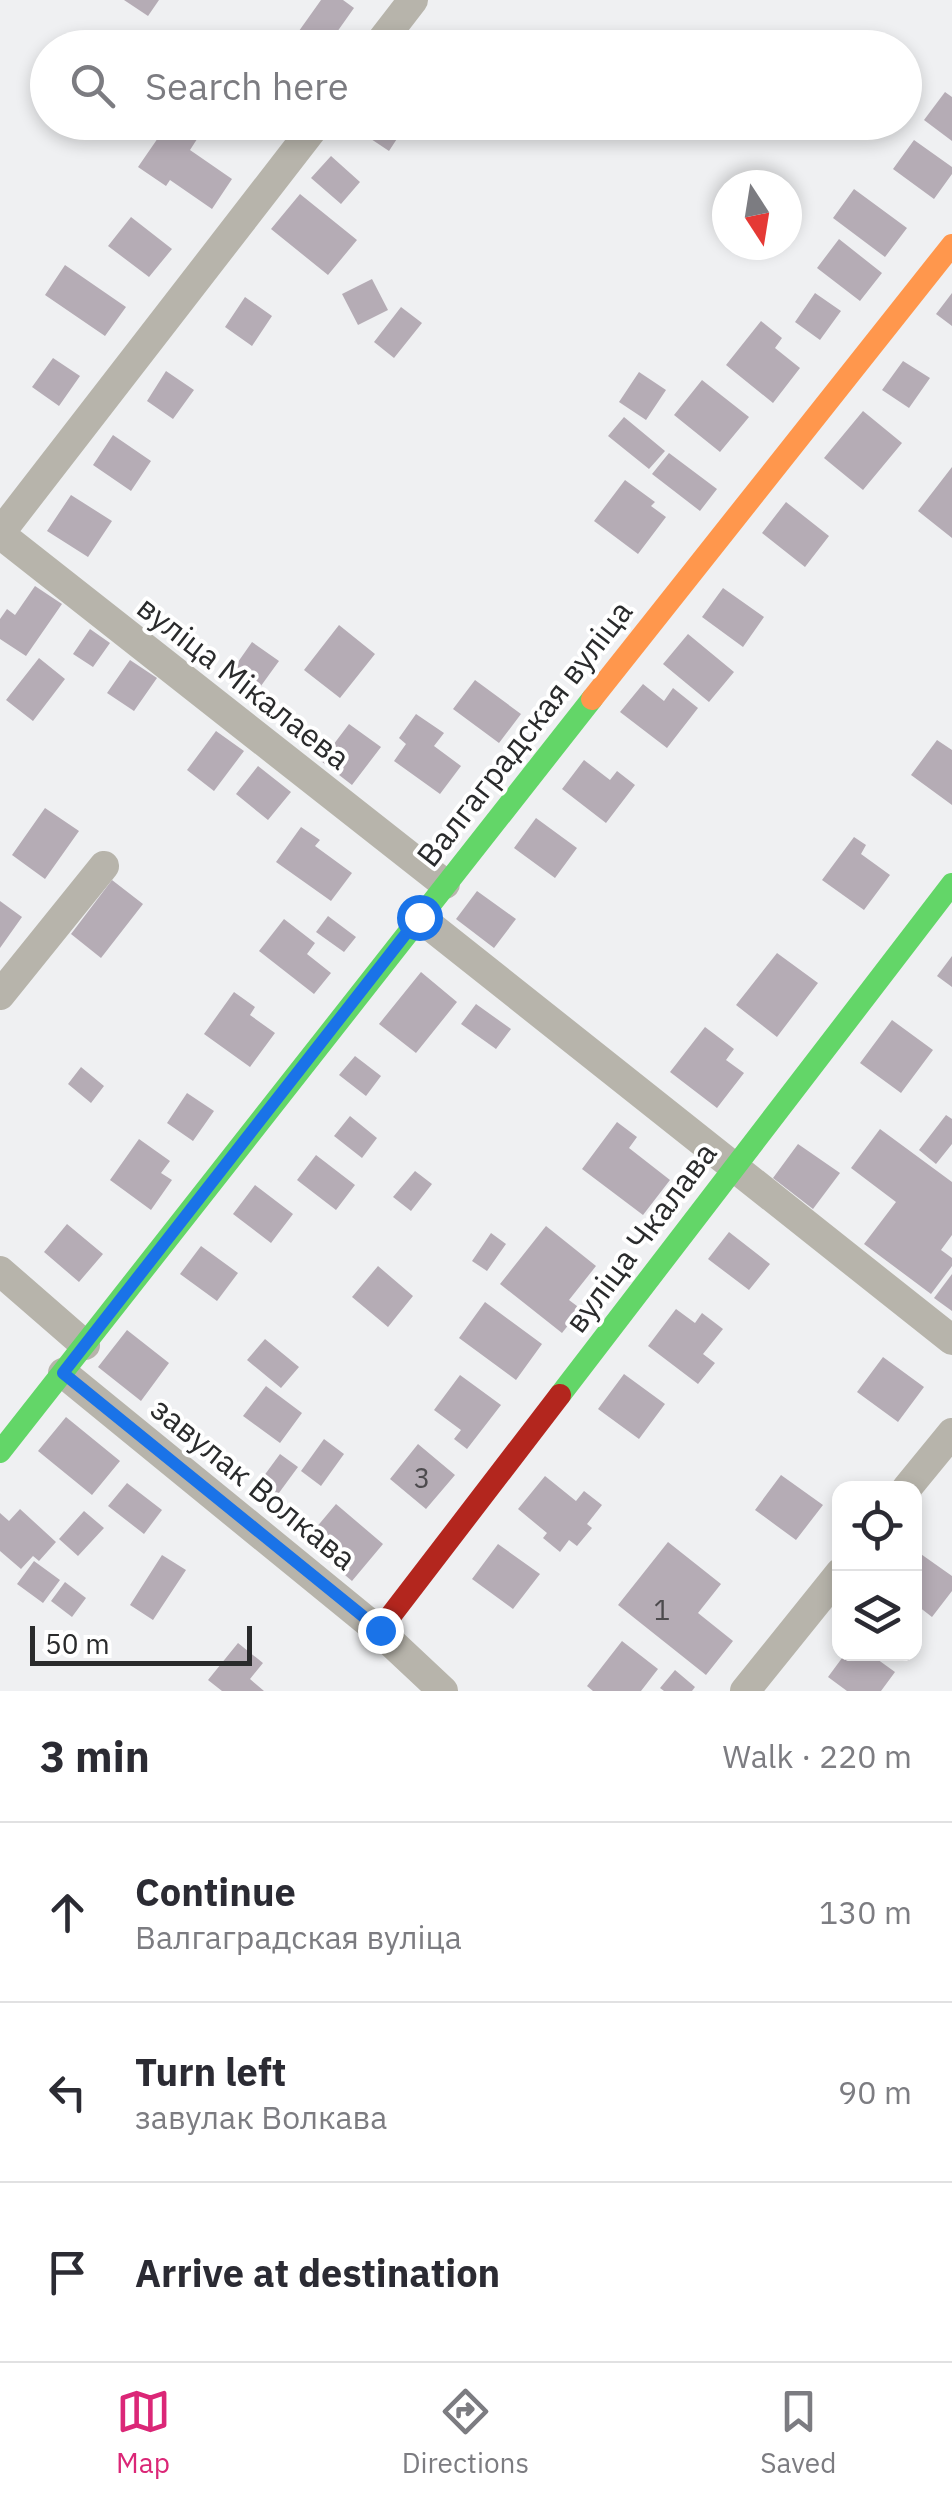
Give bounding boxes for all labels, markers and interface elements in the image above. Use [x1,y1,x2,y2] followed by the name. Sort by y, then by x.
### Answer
[30,30,922,140] search box
[65,58,120,113] icon: search
[145,61,349,110] text: Search here
[712,170,802,260] north arrow
[129,586,359,778] street label: вуліца Мікалаева
[407,591,641,875] street label: Валгаградская вуліца
[397,895,443,941] route start
[555,1133,725,1341] street label: вуліца Чкалава
[143,1387,365,1579] street label: завулак Волкава
[414,1459,430,1496] house number: 3
[832,1481,922,1661] map controls
[832,1481,922,1571] button: locate
[832,1571,922,1661] button: layers
[654,1591,670,1628] house number: 1
[358,1608,404,1654] route end
[30,1621,252,1666] scale bar
[45,1625,110,1662] text: 50 m
[40,1729,150,1784] text: 3 min
[723,1735,912,1777] text: Walk · 220 m
[135,1867,296,1916] text: Continue
[40,1885,95,1940] icon: ahead
[819,1891,912,1933] text: 130 m
[135,1916,462,1958] text: Валгаградская вуліца
[135,2047,286,2096] text: Turn left
[40,2065,95,2120] icon: left
[838,2071,912,2113] text: 90 m
[135,2096,387,2138] text: завулак Волкава
[40,2245,95,2300] icon: arrive
[135,2248,500,2297] text: Arrive at destination
[116,2384,171,2481] tab: Map
[402,2384,529,2481] tab: Directions
[760,2384,836,2481] tab: Saved

